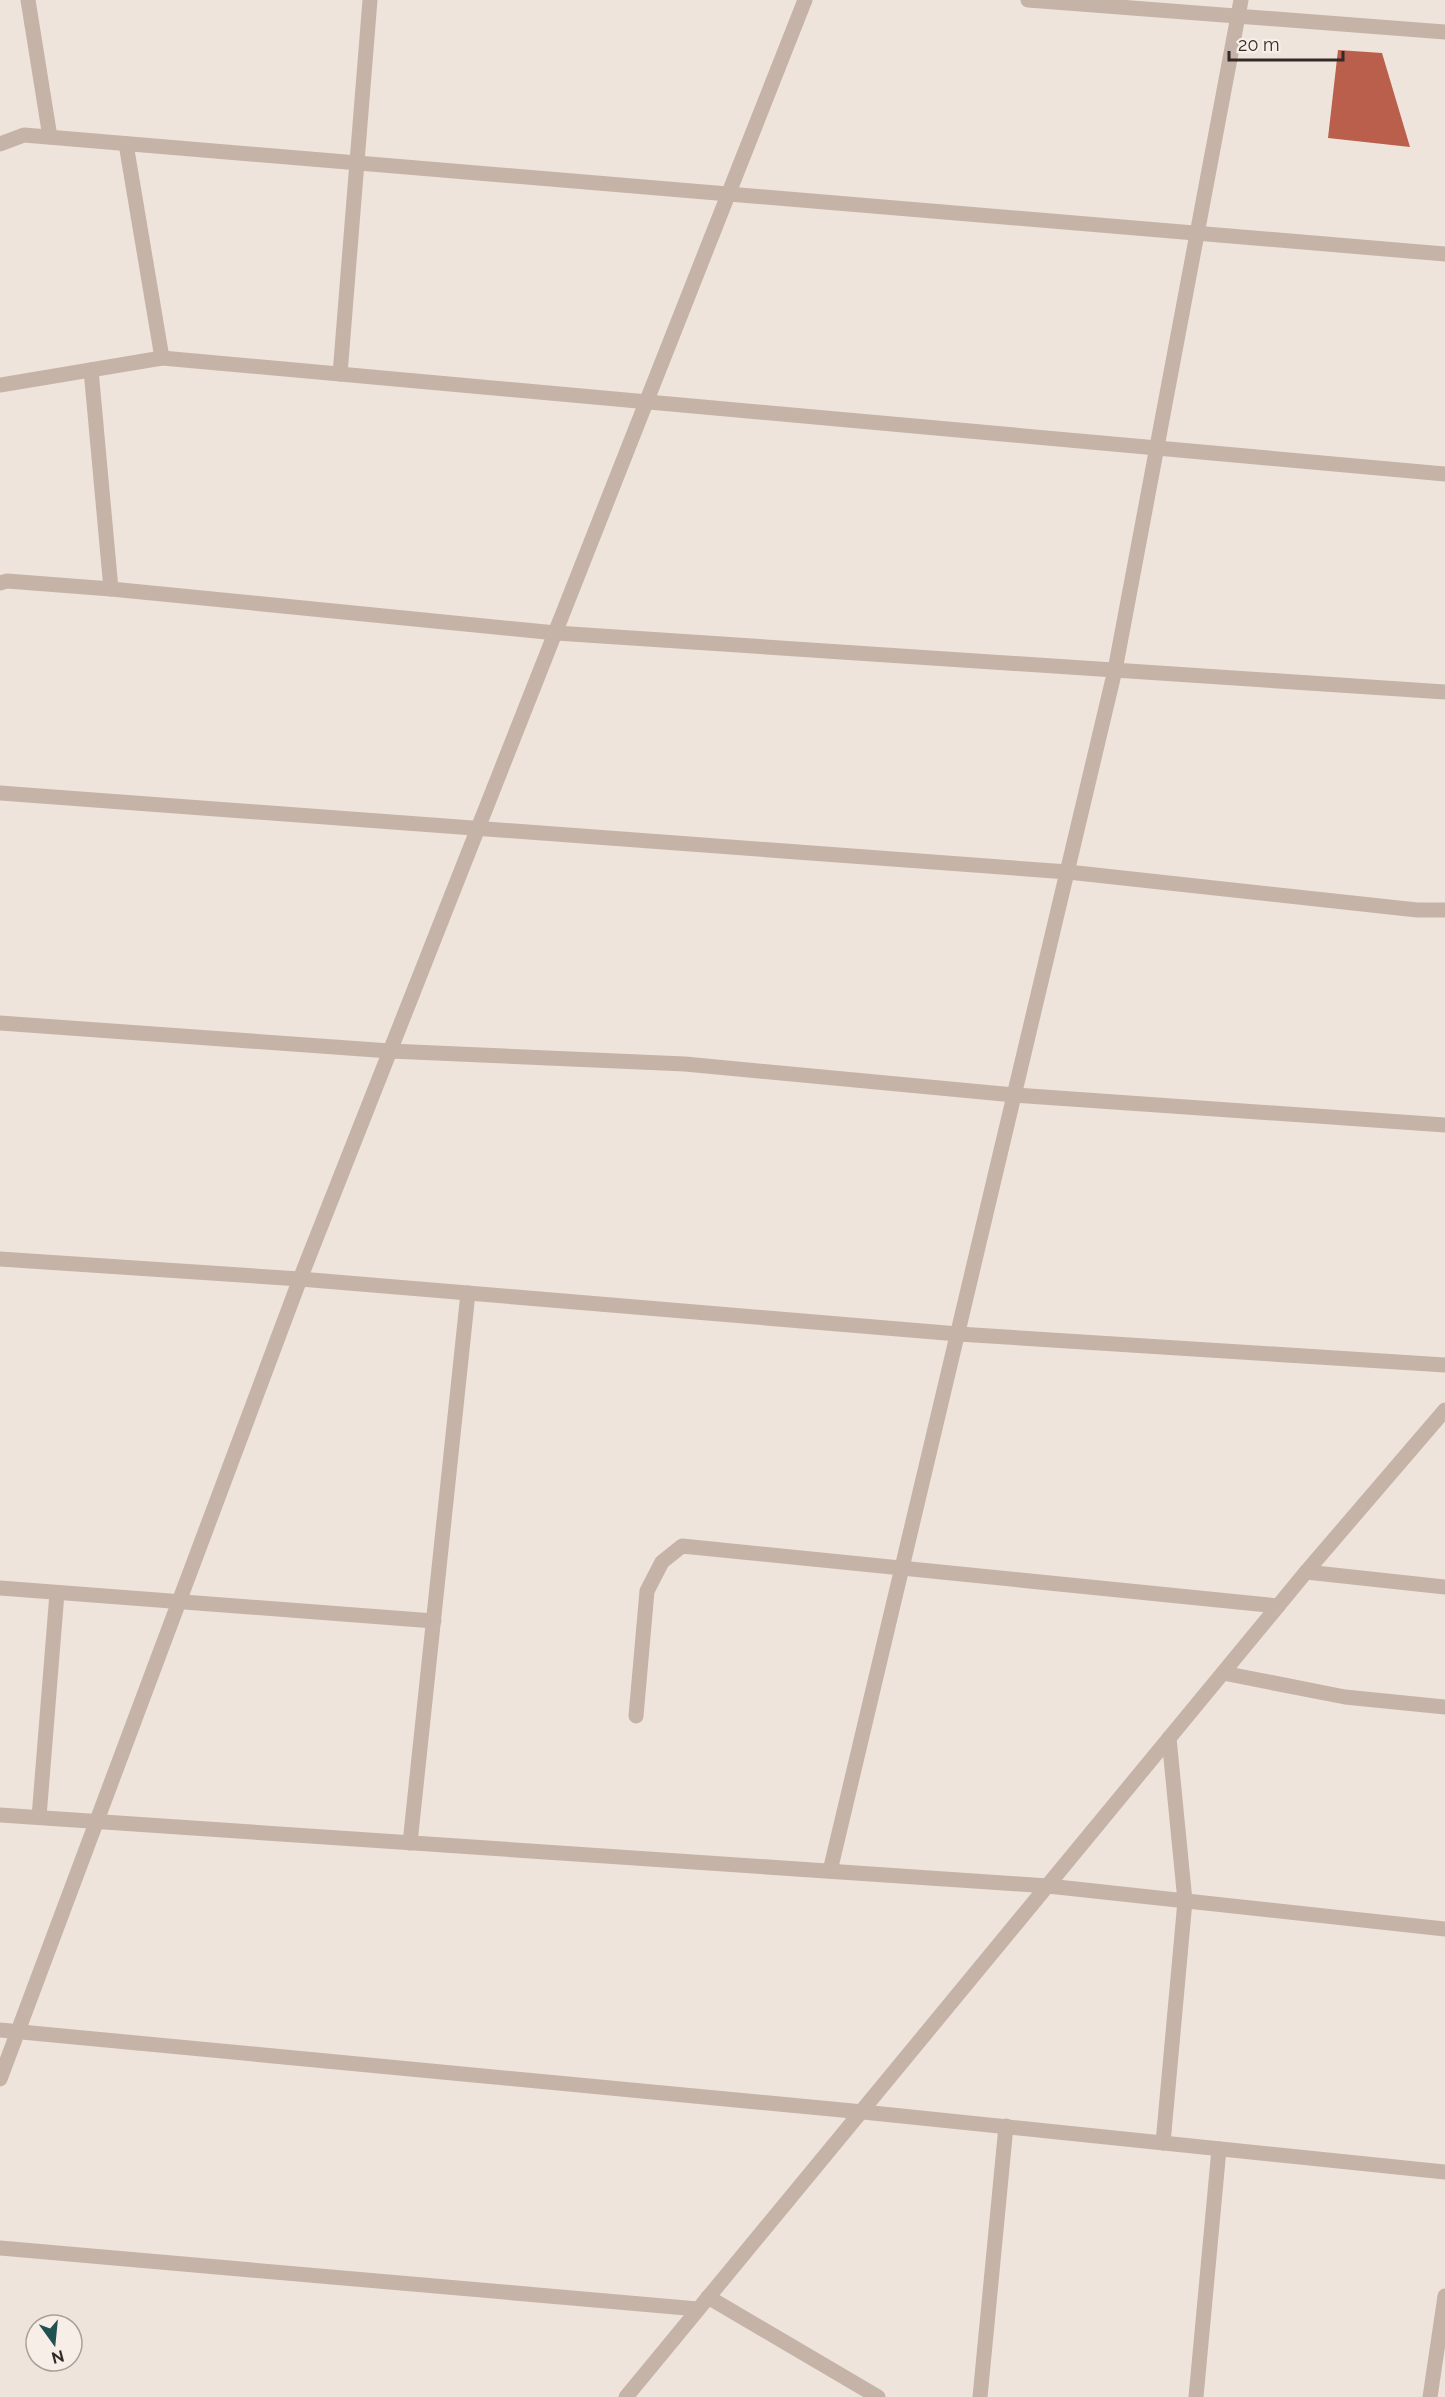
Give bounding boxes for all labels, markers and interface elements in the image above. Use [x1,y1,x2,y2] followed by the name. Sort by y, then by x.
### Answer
[1229,24,1343,62] scale bar
[1238,34,1280,55] text: 20 m
[24,2313,84,2373] north arrow
[49,2346,66,2368] text: N

